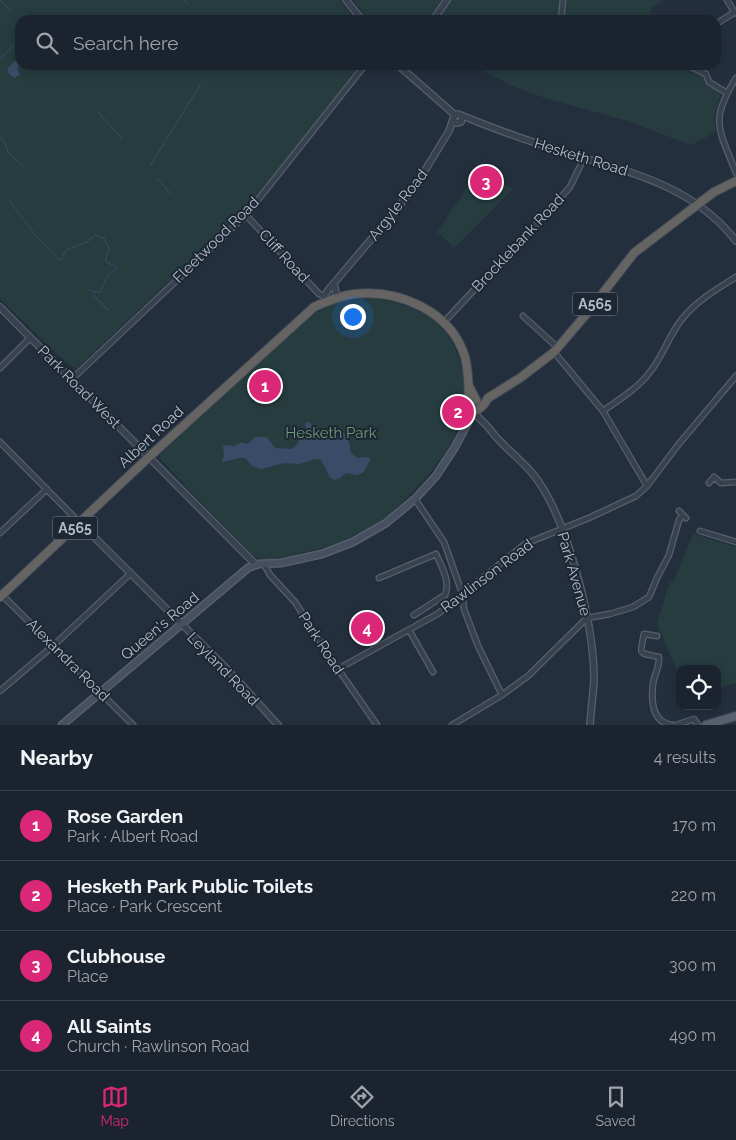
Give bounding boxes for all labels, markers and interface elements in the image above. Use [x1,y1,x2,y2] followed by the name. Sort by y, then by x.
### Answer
[15,15,721,70] search box
[33,29,61,57] icon: search
[73,32,179,54] text: Search here
[532,134,630,180] street label: Hesketh Road
[470,163,502,201] pin: 3
[365,166,431,244] street label: Argyle Road
[468,190,568,296] street label: Brocklebank Road
[169,193,263,287] street label: Fleetwood Road
[255,226,313,286] street label: Cliff Road
[572,292,618,316] road number: A565
[340,304,366,330] your location
[34,342,124,432] street label: Park Road West
[249,367,281,405] pin: 1
[442,393,474,431] pin: 2
[115,402,187,472] street label: Albert Road
[285,424,377,442] park label: Hesketh Park
[52,516,98,540] road number: A565
[553,530,595,618] street label: Park Avenue
[437,536,537,616] street label: Rawlinson Road
[117,588,203,664] street label: Queen's Road
[294,609,348,677] street label: Park Road
[351,609,383,647] pin: 4
[23,615,113,705] street label: Alexandra Road
[183,628,263,710] street label: Leyland Road
[676,665,721,710] map controls
[676,665,721,710] button: locate
[20,745,93,770] text: Nearby
[654,748,716,767] text: 4 results
[67,805,183,827] text: Rose Garden
[32,816,40,835] text: 1
[672,816,716,835] text: 170 m
[67,827,198,846] text: Park · Albert Road
[67,875,313,897] text: Hesketh Park Public Toilets
[31,886,41,905] text: 2
[671,886,716,905] text: 220 m
[67,897,222,916] text: Place · Park Crescent
[67,945,165,967] text: Clubhouse
[32,956,40,975] text: 3
[669,956,716,975] text: 300 m
[67,967,108,986] text: Place
[67,1015,151,1037] text: All Saints
[31,1026,41,1045] text: 4
[669,1026,716,1045] text: 490 m
[67,1037,249,1056] text: Church · Rawlinson Road
[100,1083,129,1129] tab: Map
[330,1083,395,1129] tab: Directions
[595,1083,636,1129] tab: Saved

